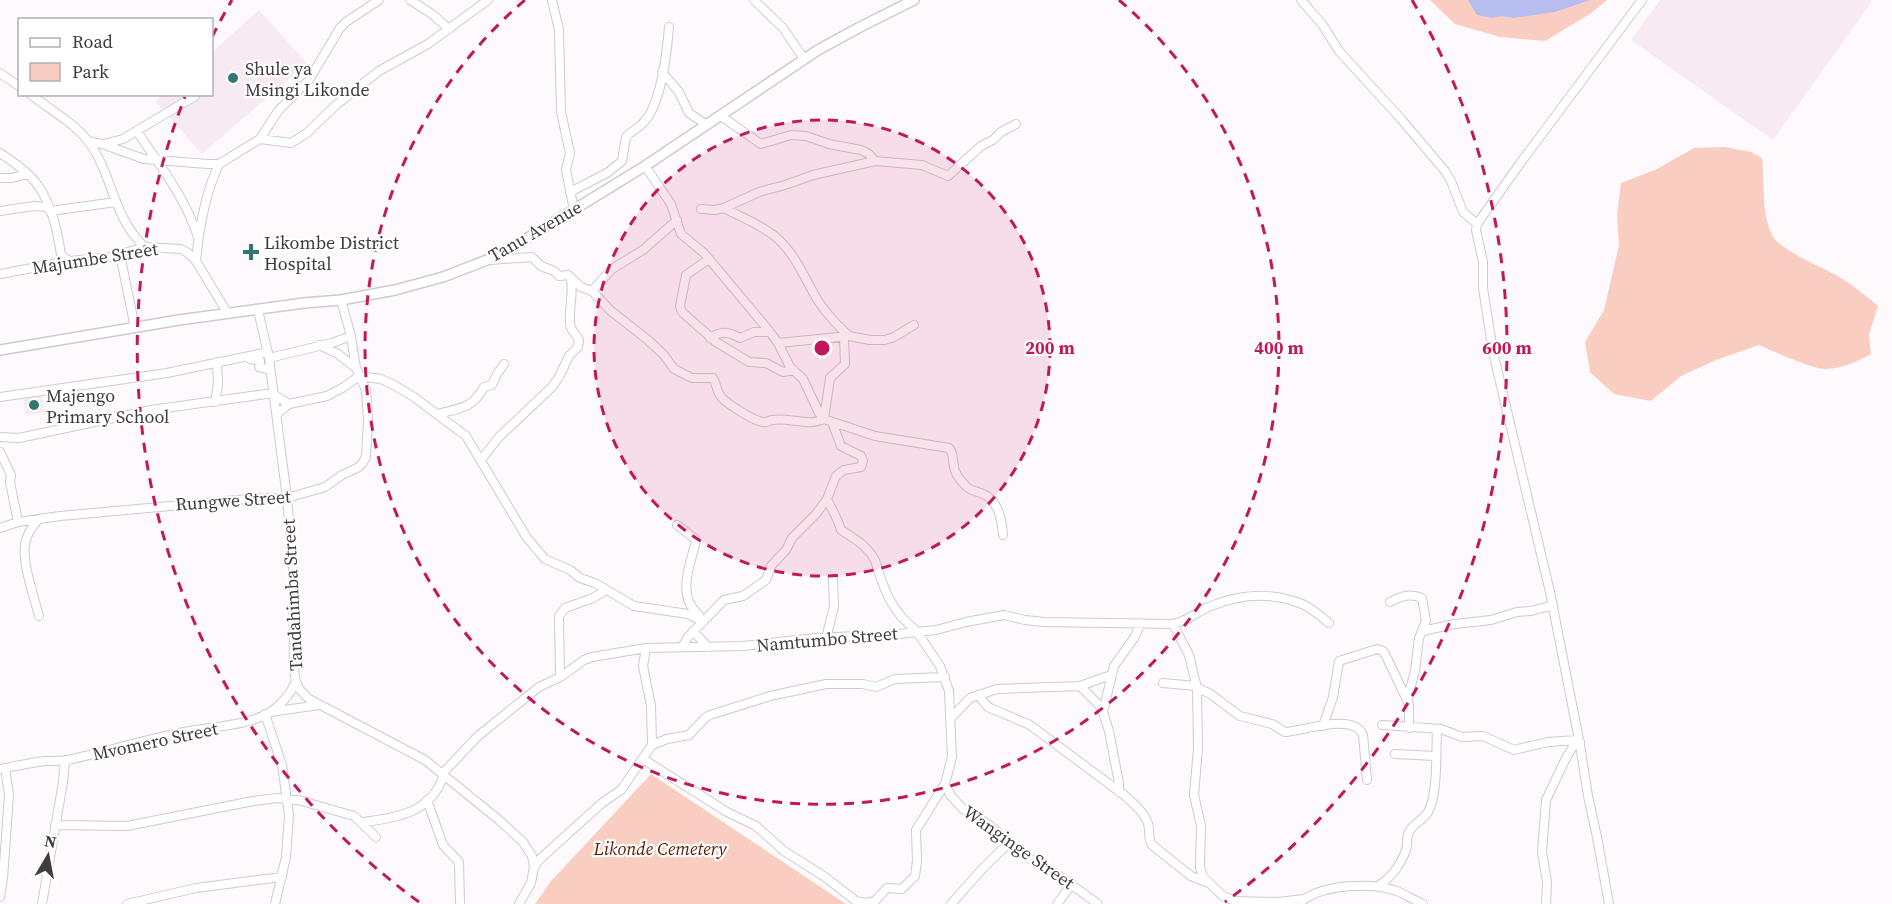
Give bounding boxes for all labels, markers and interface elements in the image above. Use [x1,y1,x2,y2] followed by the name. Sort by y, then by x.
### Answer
[18,18,213,96] legend
[72,29,113,54] text: Road
[245,56,370,102] place label: Shule ya Msingi Likonde
[72,59,109,84] text: Park
[226,71,240,85] marker: Shule ya Msingi Likonde
[484,194,586,268] street label: Tanu Avenue
[264,230,399,276] place label: Likombe District Hospital
[30,236,160,280] street label: Majumbe Street
[242,243,260,261] marker: Likombe District Hospital
[1025,335,1075,360] text: 200 m
[1254,335,1304,360] text: 400 m
[1482,335,1532,360] text: 600 m
[812,338,832,358] centre of rings
[46,383,169,429] place label: Majengo Primary School
[27,398,41,412] marker: Majengo Primary School
[174,483,292,517] street label: Rungwe Street
[276,518,308,672] street label: Tandahimba Street
[755,620,899,658] street label: Namtumbo Street
[90,715,220,766] street label: Mvomero Street
[958,799,1080,895] street label: Wanginge Street
[18,826,78,886] north arrow
[43,829,59,853] text: N
[592,836,727,861] park label: Likonde Cemetery

